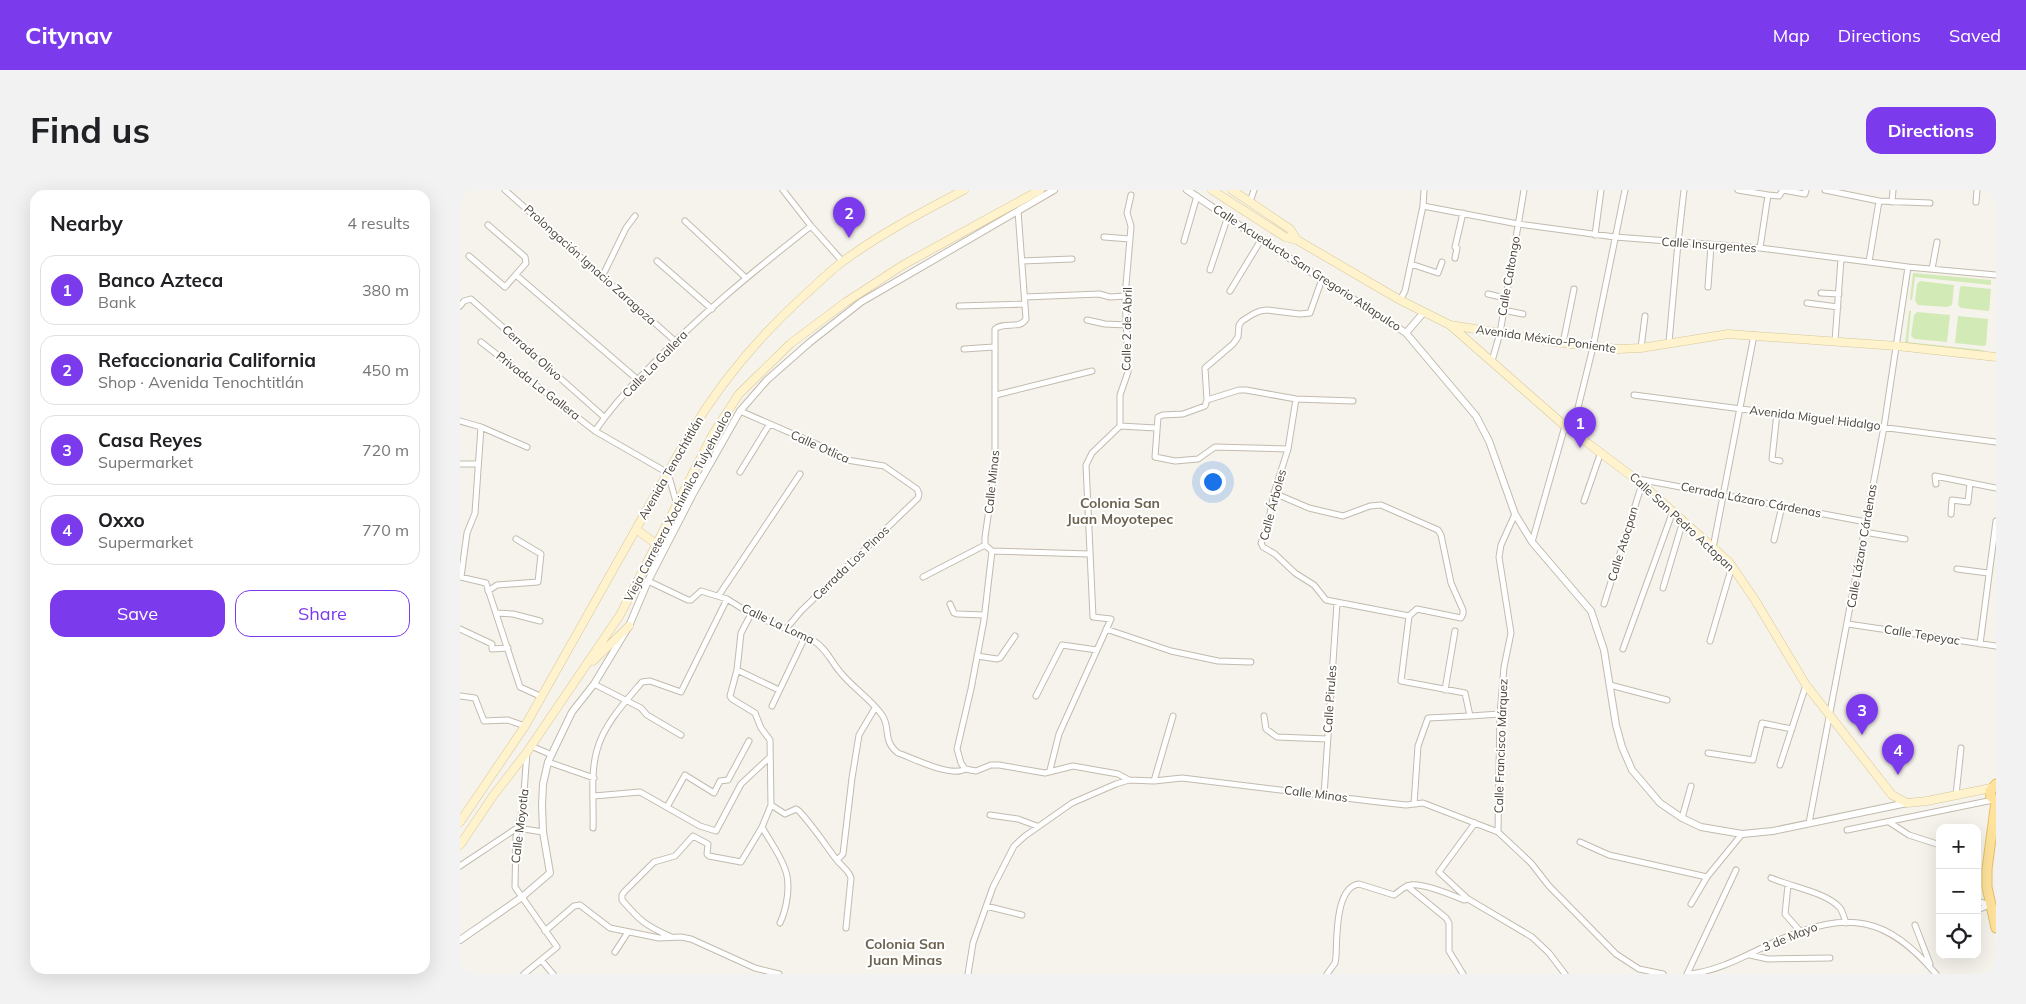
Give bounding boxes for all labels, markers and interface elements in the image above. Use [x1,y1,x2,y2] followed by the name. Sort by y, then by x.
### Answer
[25,20,112,50] text: Citynav
[1773,24,1810,47] text: Map
[1838,24,1921,47] text: Directions
[1949,24,2001,47] text: Saved
[1866,107,1996,154] button: Directions
[30,108,150,152] text: Find us
[833,197,865,238] pin: 2
[521,201,659,328] street label: Prolongación Ignacio Zaragoza
[1210,201,1404,334] street label: Calle Acueducto San Gregorio Atlapulco
[50,210,123,236] text: Nearby
[347,213,410,233] text: 4 results
[1661,234,1757,255] street label: Calle Insurgentes
[1494,235,1523,317] street label: Calle Caltongo
[98,268,223,292] text: Banco Azteca
[62,280,72,300] text: 1
[362,280,409,300] text: 380 m
[1118,287,1135,371] street label: Calle 2 de Abril
[98,292,136,312] text: Bank
[1475,321,1617,356] street label: Avenida México-Poniente
[499,322,566,384] street label: Cerrada Olivo
[619,327,690,400] street label: Calle La Gallera
[98,348,316,372] text: Refaccionaria California
[493,348,583,423] street label: Privada La Gallera
[62,360,72,380] text: 2
[362,360,409,380] text: 450 m
[98,372,304,392] text: Shop · Avenida Tenochtitlán
[1749,402,1882,433] street label: Avenida Miguel Hidalgo
[621,407,735,604] street label: Vieja Carretera Xochimilco Tulyehualco
[1564,407,1596,448] pin: 1
[635,413,706,522] street label: Avenida Tenochtitlán
[788,427,852,466] street label: Calle Otlica
[98,428,202,452] text: Casa Reyes
[62,440,72,460] text: 3
[362,440,409,460] text: 720 m
[981,449,1002,515] street label: Calle Minas
[98,452,193,472] text: Supermarket
[1256,468,1289,542] street label: Calle Árboles
[1200,469,1226,495] your location
[1627,469,1738,574] street label: Calle San Pedro Actopan
[1680,479,1823,520] street label: Cerrada Lázaro Cárdenas
[1843,483,1880,609] street label: Calle Lázaro Cárdenas
[1067,494,1173,528] district label: Colonia San Juan Moyotepec
[1604,505,1641,583] street label: Calle Atocpan
[98,508,145,532] text: Oxxo
[62,520,72,540] text: 4
[362,520,409,540] text: 770 m
[809,522,892,603] street label: Cerrada Los Pinos
[98,532,193,552] text: Supermarket
[50,590,225,637] button: Save
[235,590,410,637] button: Share
[739,600,817,647] street label: Calle La Loma
[1883,621,1961,648] street label: Calle Tepeyac
[1320,665,1339,733] street label: Calle Pirules
[1491,678,1510,814] street label: Calle Francisco Márquez
[1846,694,1878,735] pin: 3
[1882,734,1914,775] pin: 4
[1283,782,1349,805] street label: Calle Minas
[507,788,532,864] street label: Calle Moyotla
[1936,824,1981,959] map controls
[1936,824,1981,869] button: +
[1936,869,1981,914] button: −
[1936,914,1981,959] button: locate
[1760,919,1820,954] street label: 3 de Mayo
[865,935,945,969] district label: Colonia San Juan Minas

